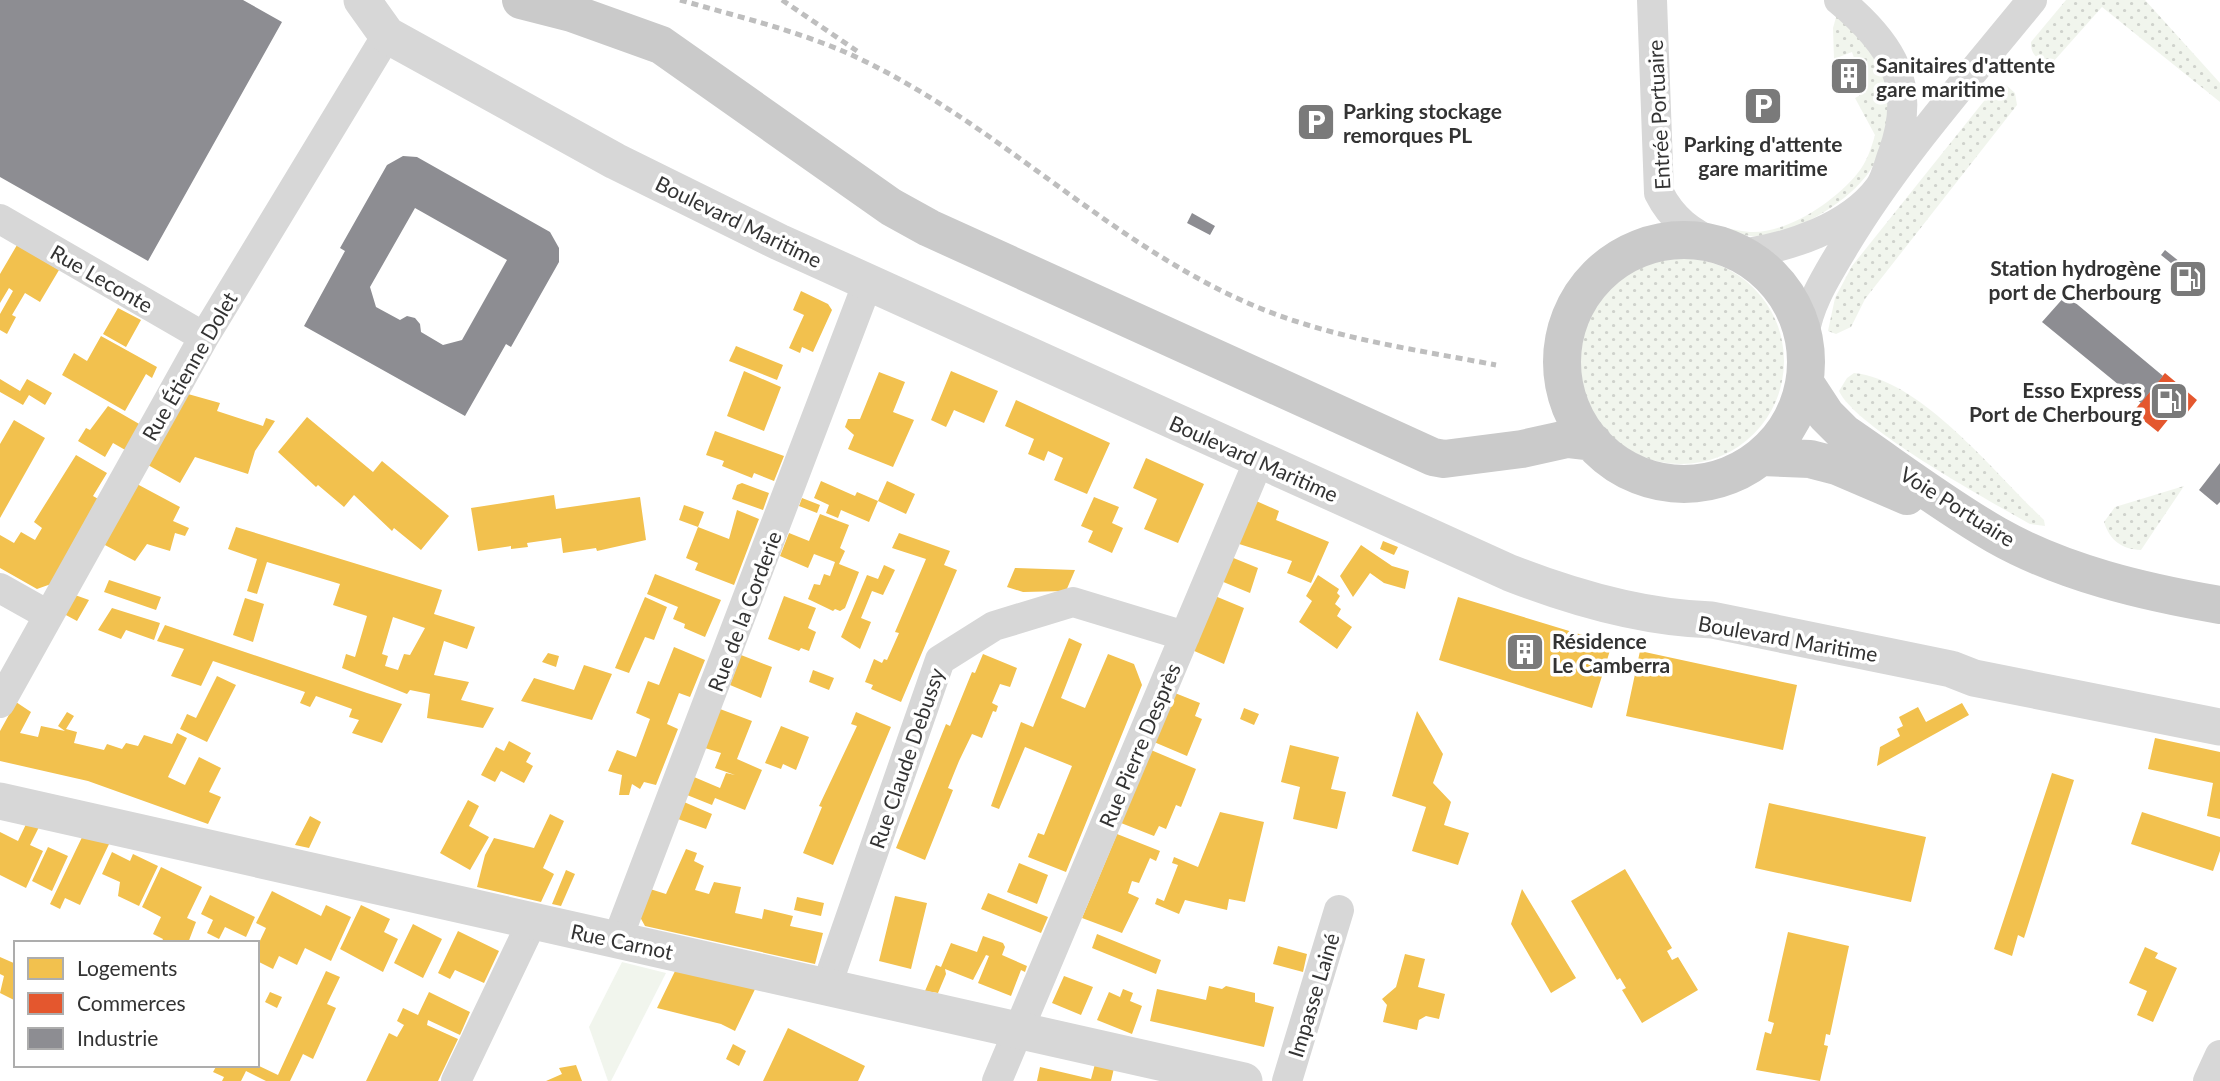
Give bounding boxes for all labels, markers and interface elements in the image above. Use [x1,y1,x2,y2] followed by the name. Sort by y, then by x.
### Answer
[1642,39,1674,191] street label: Entrée Portuaire
[1876,52,2055,101] place label: Sanitaires d'attente gare maritime
[1828,55,1870,97] building icon: Sanitaires d'attente gare maritime
[1742,85,1784,127] parking icon: Parking d'attente gare maritime
[1343,98,1502,147] place label: Parking stockage remorques PL
[1295,101,1337,143] parking icon: Parking stockage remorques PL
[1684,131,1842,180] place label: Parking d'attente gare maritime
[652,170,826,272] street label: Boulevard Maritime
[46,239,158,317] street label: Rue Leconte
[1989,255,2161,304] place label: Station hydrogène port de Cherbourg
[2167,258,2209,300] fuel station icon: Station hydrogène port de Cherbourg
[136,287,242,445] street label: Rue Étienne Dolet
[1969,377,2142,426] place label: Esso Express Port de Cherbourg
[2148,380,2190,422] fuel station icon: Esso Express Port de Cherbourg
[1166,410,1342,506] street label: Boulevard Maritime
[1896,461,2020,551] street label: Voie Portuaire
[702,527,786,695] street label: Rue de la Corderie
[1696,610,1880,666] street label: Boulevard Maritime
[1552,628,1670,677] place label: Résidence Le Camberra
[1504,631,1546,673] building icon: Résidence Le Camberra
[1093,659,1185,831] street label: Rue Pierre Desprès
[863,664,949,852] street label: Rue Claude Debussy
[569,918,676,964] street label: Rue Carnot
[1282,930,1344,1060] street label: Impasse Lainé
[14,941,259,1067] legend
[77,955,177,980] text: Logements
[77,990,186,1015] text: Commerces
[77,1025,158,1050] text: Industrie

